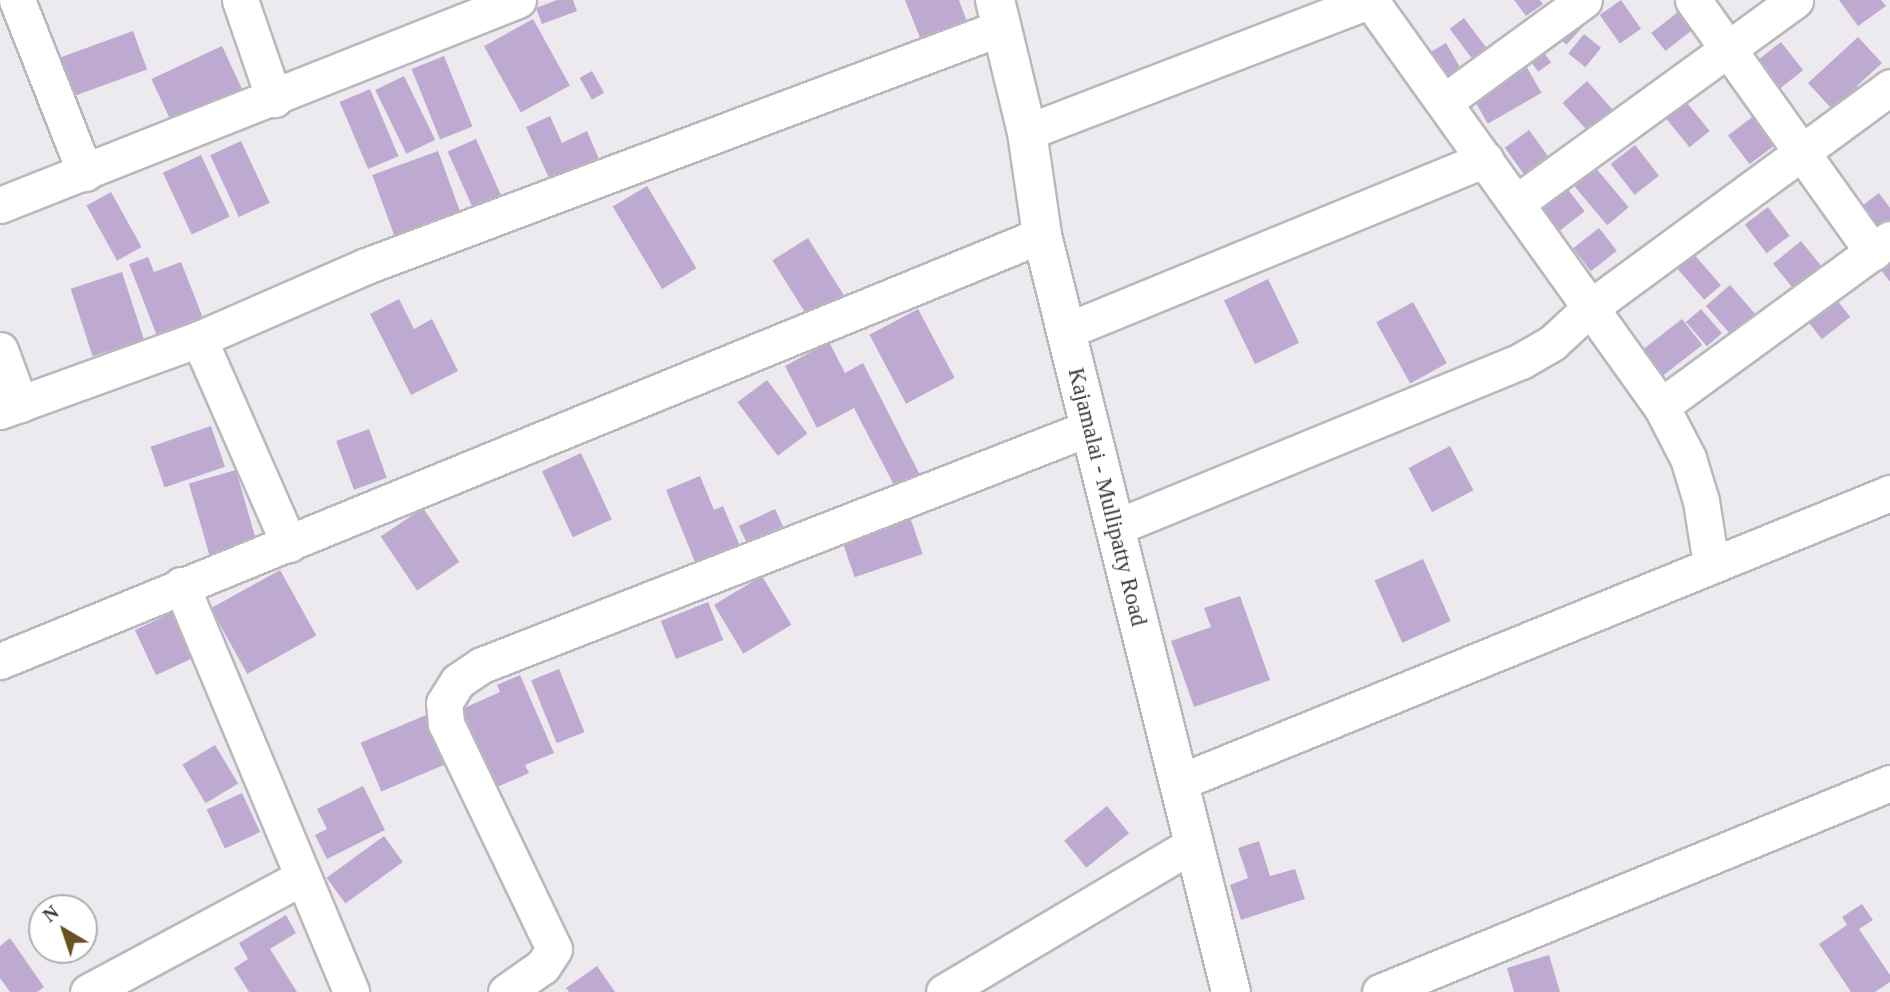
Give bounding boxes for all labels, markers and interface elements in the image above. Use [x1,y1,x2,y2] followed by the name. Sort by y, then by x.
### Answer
[1062,365,1152,629] street label: Kajamalai - Mullipatty Road
[28,894,98,964] north arrow
[39,901,63,926] text: N

